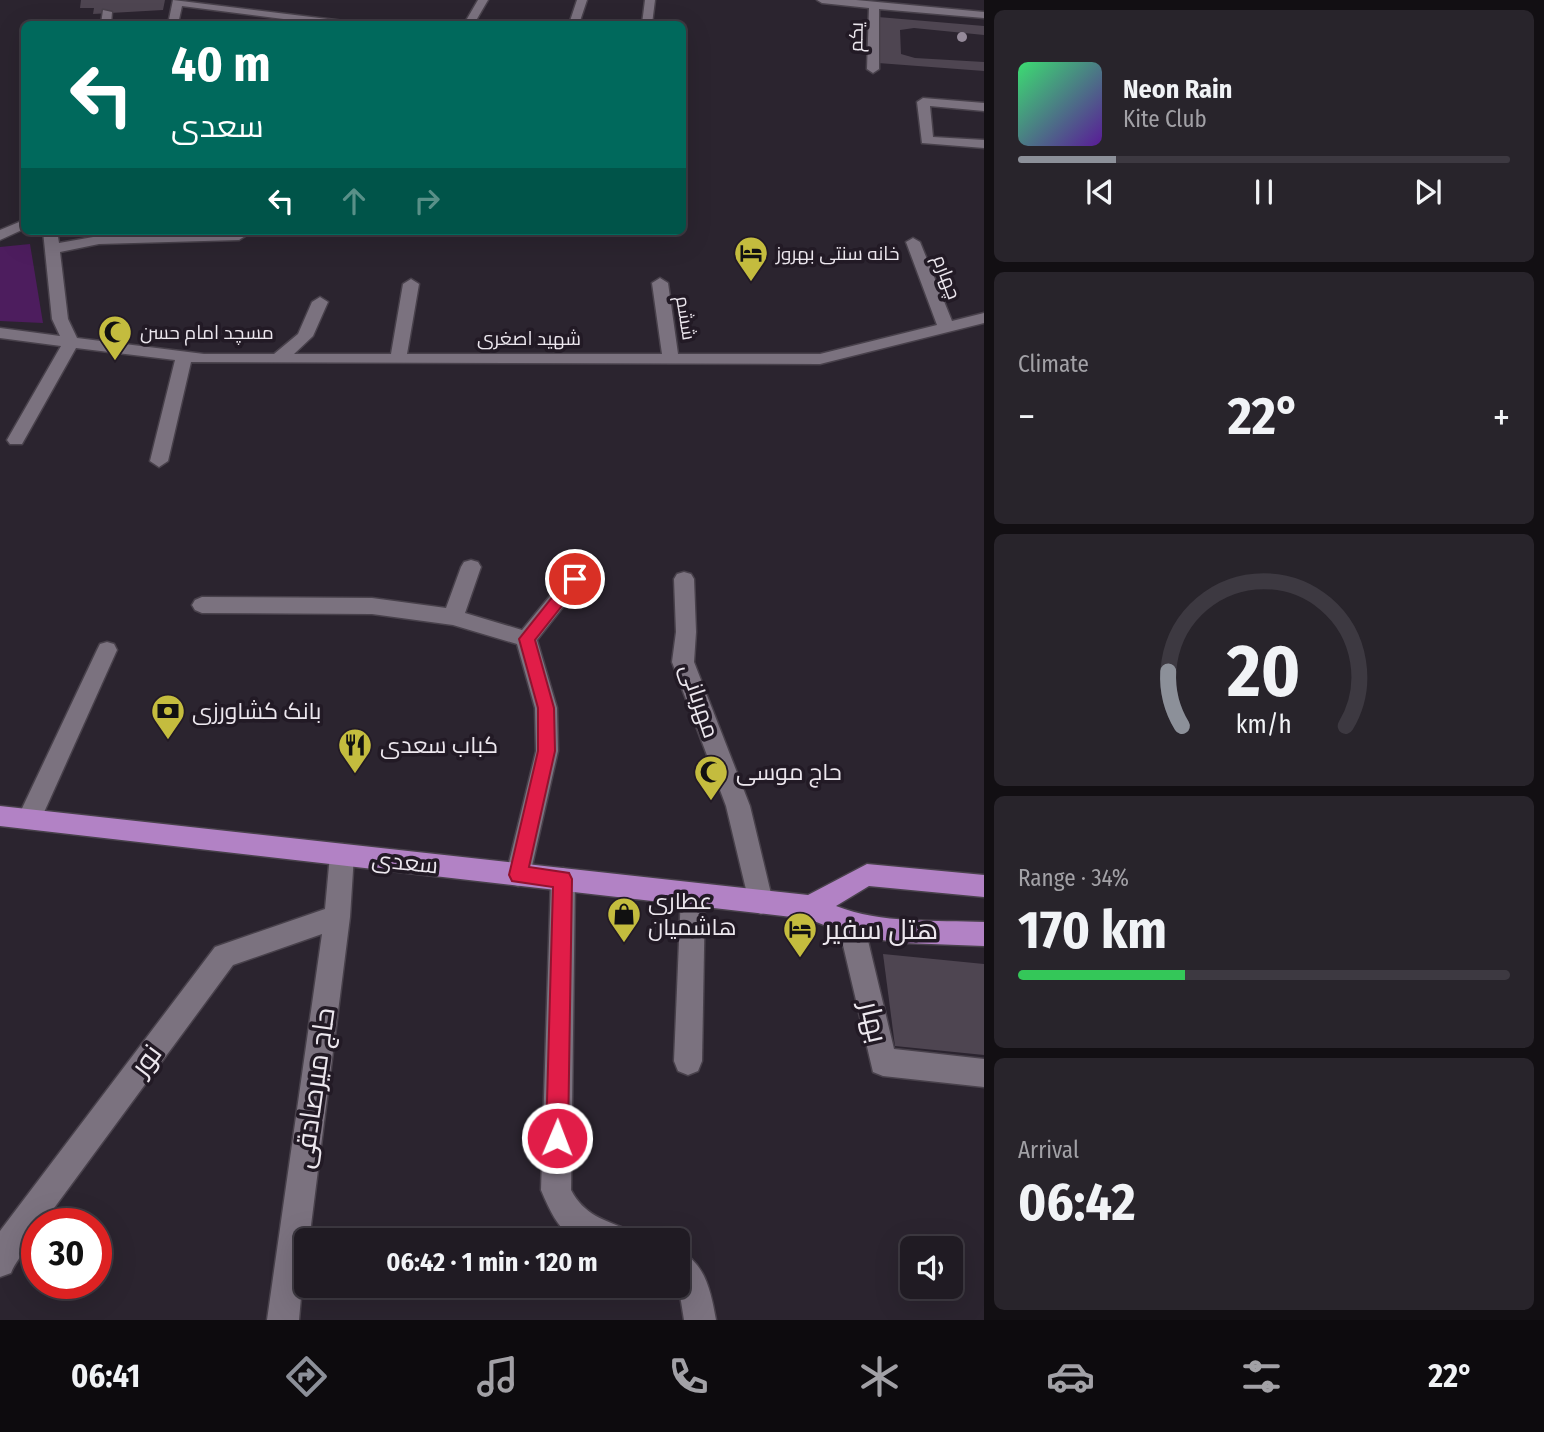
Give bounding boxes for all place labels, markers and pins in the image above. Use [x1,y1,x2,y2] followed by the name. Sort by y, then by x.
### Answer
[732,234,770,283] hotel icon: خانه سنتی بهروز
[775,242,899,265] place label: خانه سنتی بهروز
[96,313,134,362] mosque icon: مسچد امام حسن
[140,321,274,346] place label: مسچد امام حسن
[545,549,605,609] pin
[149,692,187,741] bank icon: بانک کشاورزی
[192,697,321,725] place label: بانک کشاورزی
[336,726,374,775] restaurant icon: کباب سعدی
[380,731,498,759] place label: کباب سعدی
[692,753,730,802] mosque icon: حاج موسی
[736,758,842,788] place label: حاج موسی
[648,887,737,941] place label: عطاری هاشمیان
[605,895,643,944] shop icon: عطاری هاشمیان
[781,910,819,959] hotel icon: هتل سفیر
[822,913,938,946] place label: هتل سفیر

